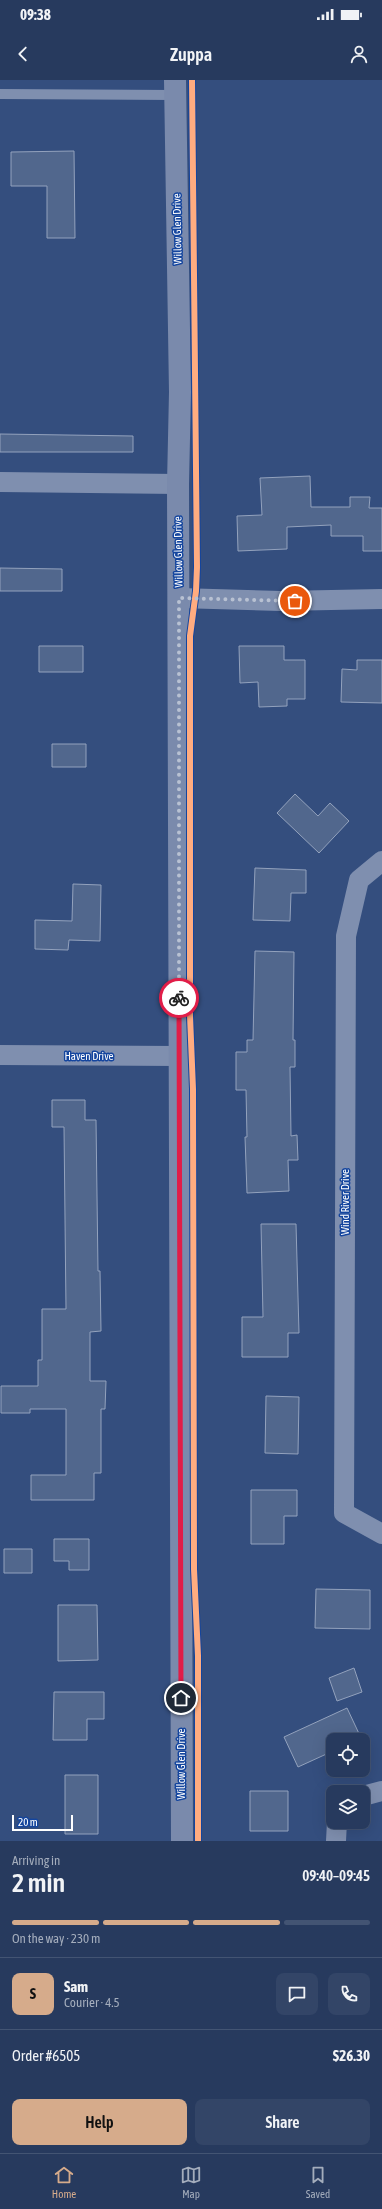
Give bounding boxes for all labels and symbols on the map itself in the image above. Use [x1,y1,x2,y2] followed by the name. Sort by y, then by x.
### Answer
[170,193,184,265] street label: Willow Glen Drive
[171,516,185,588] street label: Willow Glen Drive
[278,584,312,618] pin
[159,978,199,1018] courier
[64,1050,114,1062] street label: Haven Drive
[339,1169,351,1235] street label: Wind River Drive
[164,1681,198,1715] pin
[175,1728,187,1800] street label: Willow Glen Drive
[12,1813,73,1832] scale bar

